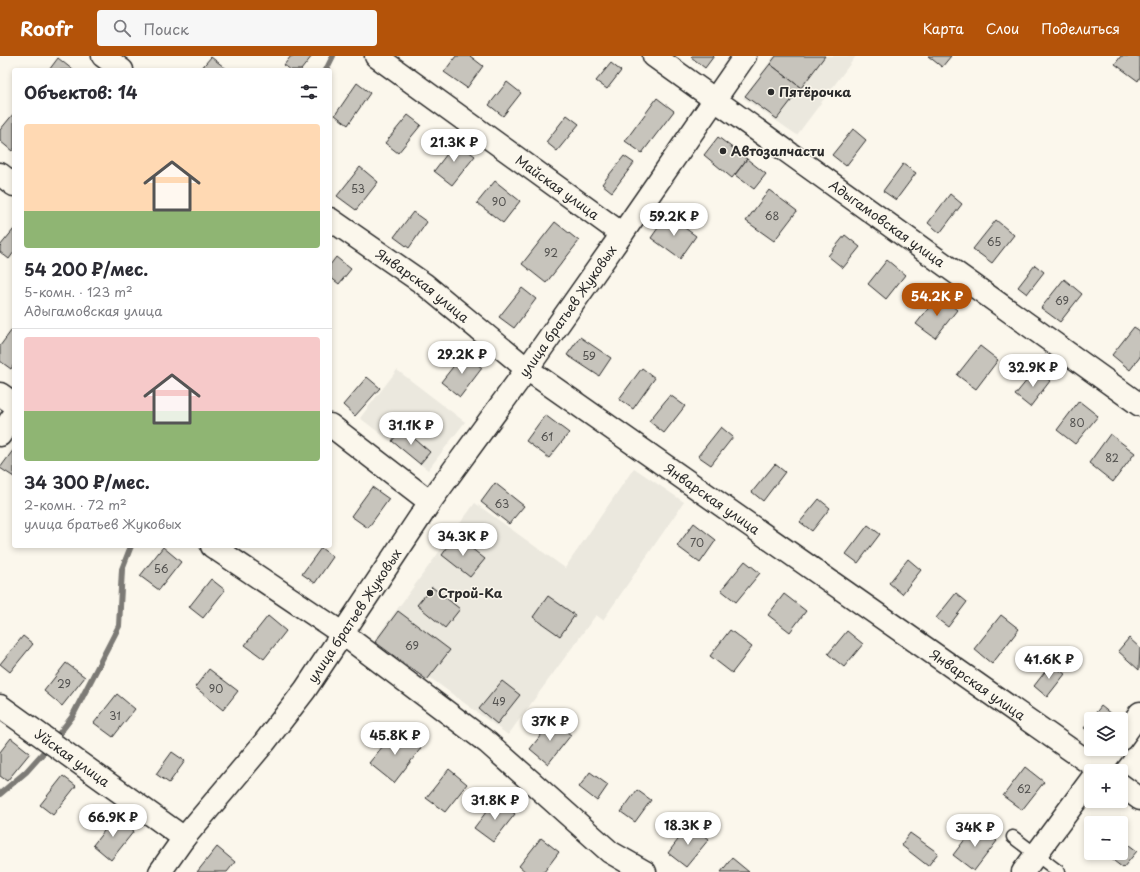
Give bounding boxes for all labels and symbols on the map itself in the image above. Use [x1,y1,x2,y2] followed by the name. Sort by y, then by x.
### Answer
[779,82,851,101] place label: Пятёрочка
[766,87,776,97] marker: Пятёрочка
[417,129,491,163] pin: 21.3K ₽
[731,141,825,160] place label: Автозапчасти
[718,146,728,156] marker: Автозапчасти
[512,150,604,224] street label: Майская улица
[826,175,950,272] street label: Адыгамовская улица
[351,180,365,197] house number: 53
[492,193,506,210] house number: 90
[637,203,711,237] pin: 59.2K ₽
[765,207,779,224] house number: 68
[987,233,1001,250] house number: 65
[514,241,621,381] street label: улица братьев Жуковых
[372,244,474,327] street label: Январская улица
[544,244,558,261] house number: 92
[900,283,974,317] pin: 54.2K ₽
[1055,292,1069,309] house number: 69
[425,341,499,375] pin: 29.2K ₽
[582,347,596,364] house number: 59
[996,354,1070,388] pin: 32.9K ₽
[374,412,448,446] pin: 31.1K ₽
[1070,414,1084,431] house number: 80
[541,428,553,445] house number: 61
[1105,449,1119,466] house number: 82
[661,458,765,539] street label: Январская улица
[495,495,509,512] house number: 63
[426,523,500,557] pin: 34.3K ₽
[690,534,704,551] house number: 70
[302,544,406,686] street label: улица братьев Жуковых
[154,560,169,577] house number: 56
[438,583,503,602] place label: Строй-Ка
[425,588,435,598] marker: Строй-Ка
[405,637,419,654] house number: 69
[926,644,1030,725] street label: Январская улица
[1012,646,1086,680] pin: 41.6K ₽
[57,675,71,692] house number: 29
[209,680,223,697] house number: 90
[492,693,506,710] house number: 49
[109,707,121,724] house number: 31
[522,708,578,742] pin: 37K ₽
[358,722,432,756] pin: 45.8K ₽
[31,724,115,791] street label: Уйская улица
[1017,780,1031,797] house number: 62
[458,787,532,821] pin: 31.8K ₽
[76,804,150,838] pin: 66.9K ₽
[651,812,725,846] pin: 18.3K ₽
[947,814,1003,848] pin: 34K ₽

